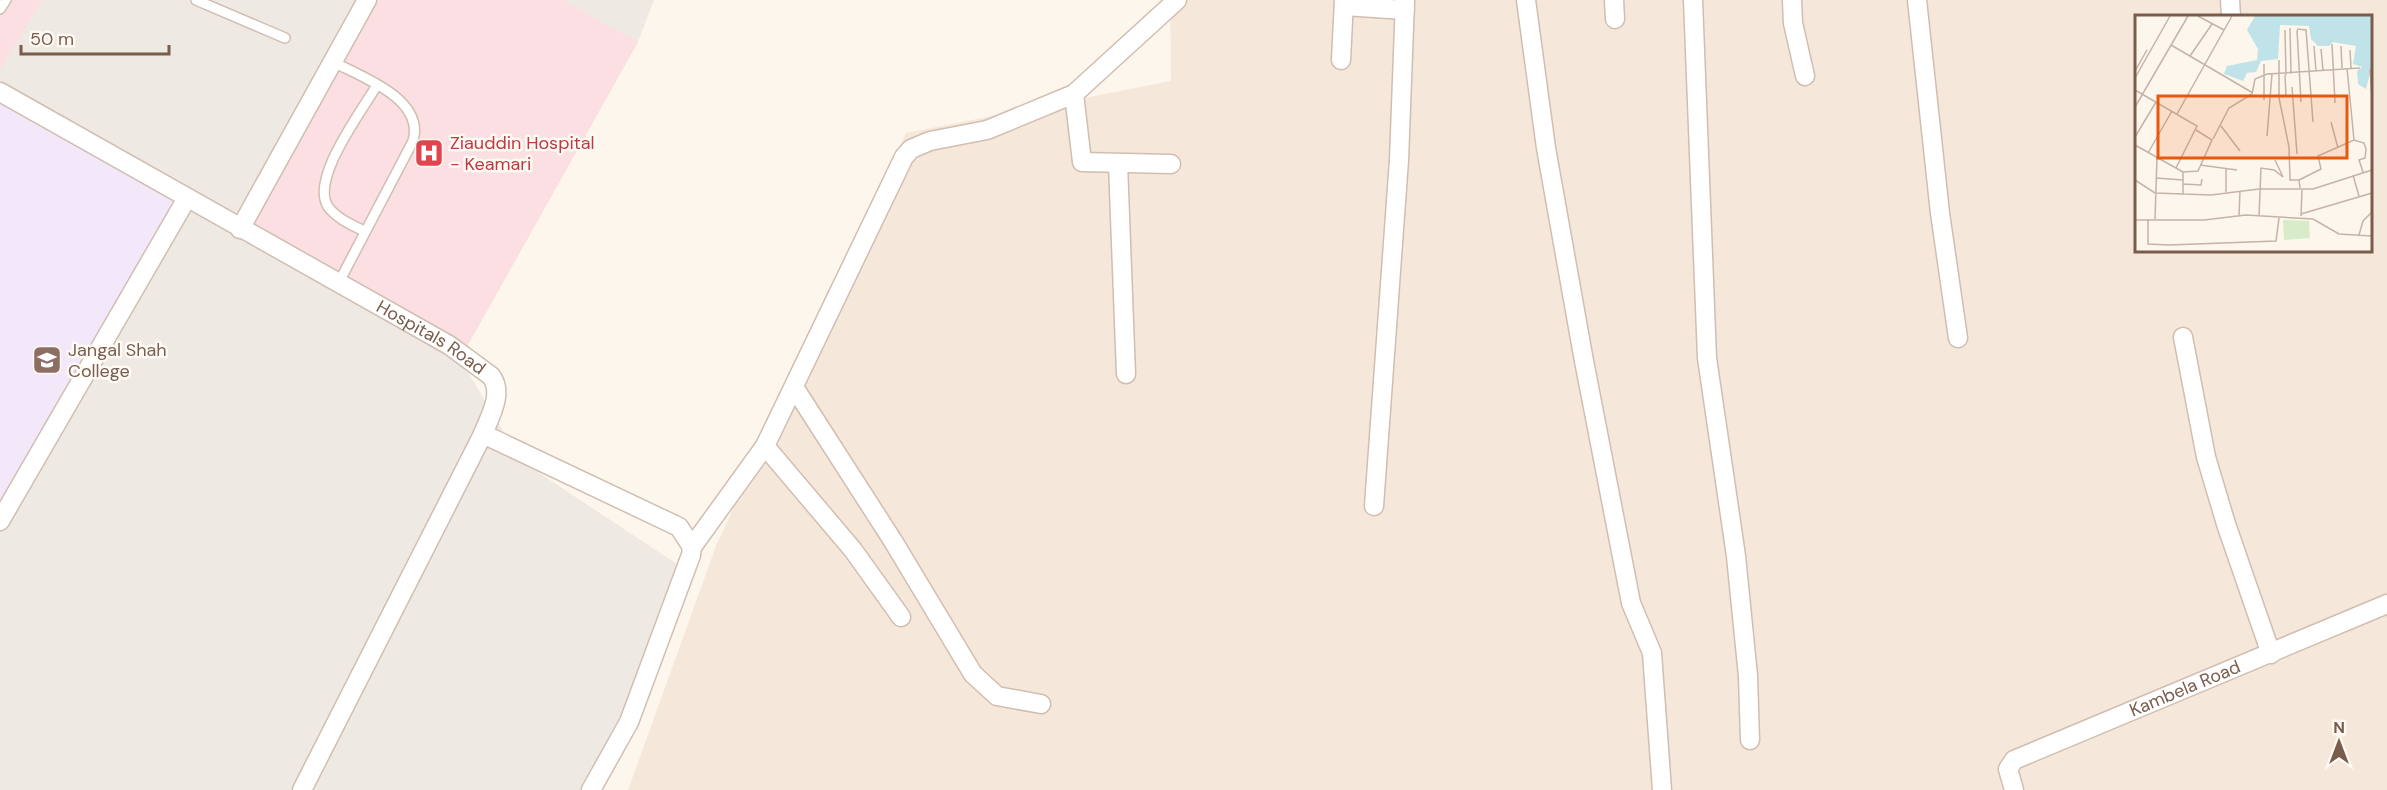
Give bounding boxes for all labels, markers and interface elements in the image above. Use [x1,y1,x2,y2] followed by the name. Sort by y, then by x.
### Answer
[2135,15,2372,252] inset map
[21,18,170,56] scale bar
[30,27,74,51] text: 50 m
[450,131,595,176] place label: Ziauddin Hospital - Keamari
[413,137,445,169] hospital icon: Ziauddin Hospital - Keamari
[372,295,491,380] street label: Hospitals Road
[68,338,167,383] place label: Jangal Shah College
[31,344,63,376] school or university icon: Jangal Shah College
[2126,655,2244,722] street label: Kambela Road
[2309,712,2369,772] north arrow
[2333,717,2345,738] text: N

